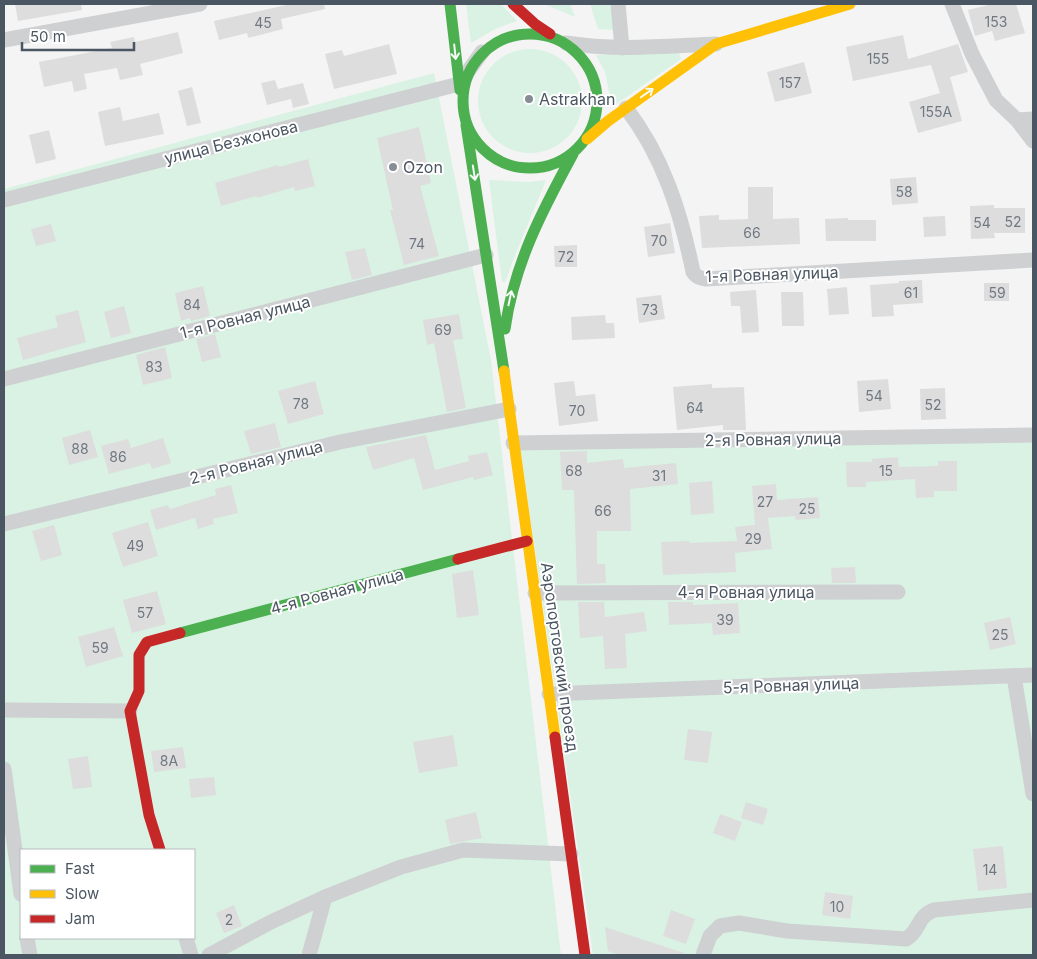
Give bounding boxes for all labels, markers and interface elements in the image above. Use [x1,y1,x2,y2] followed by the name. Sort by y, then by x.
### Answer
[985,13,1007,30] house number: 153
[254,14,272,31] house number: 45
[22,20,135,52] scale bar
[30,27,66,46] text: 50 m
[450,43,460,59] one-way arrow
[867,50,889,67] house number: 155
[779,74,801,91] house number: 157
[640,88,654,98] one-way arrow
[539,89,615,109] place label: Astrakhan
[523,93,535,105] marker: Astrakhan
[920,103,953,120] house number: 155А
[162,116,300,168] street label: улица Безжонова
[403,157,443,177] place label: Ozon
[387,161,399,173] marker: Ozon
[469,165,479,181] one-way arrow
[895,183,913,200] house number: 58
[1004,213,1022,230] house number: 52
[973,214,991,231] house number: 54
[743,224,761,241] house number: 66
[651,232,667,249] house number: 70
[409,235,425,252] house number: 74
[558,248,574,265] house number: 72
[705,262,839,286] street label: 1-я Ровная улица
[904,284,918,301] house number: 61
[988,284,1006,301] house number: 59
[178,291,312,343] street label: 1-я Ровная улица
[505,291,515,307] one-way arrow
[183,296,201,313] house number: 84
[642,301,658,318] house number: 73
[434,321,452,338] house number: 69
[145,358,163,375] house number: 83
[865,387,883,404] house number: 54
[293,395,309,412] house number: 78
[924,396,942,413] house number: 52
[686,399,704,416] house number: 64
[569,402,585,419] house number: 70
[705,428,841,450] street label: 2-я Ровная улица
[187,436,325,488] street label: 2-я Ровная улица
[71,440,89,457] house number: 88
[109,448,127,465] house number: 86
[565,462,583,479] house number: 68
[879,462,893,479] house number: 15
[652,467,666,484] house number: 31
[757,493,773,510] house number: 27
[798,500,816,517] house number: 25
[594,502,612,519] house number: 66
[744,530,762,547] house number: 29
[126,537,144,554] house number: 49
[537,561,583,753] street label: Аэропортовский проезд
[268,564,406,618] street label: 4-я Ровная улица
[677,582,815,602] street label: 4-я Ровная улица
[137,604,153,621] house number: 57
[716,611,734,628] house number: 39
[991,626,1009,643] house number: 25
[91,639,109,656] house number: 59
[722,673,860,697] street label: 5-я Ровная улица
[160,752,178,769] house number: 8А
[20,849,195,939] legend
[65,859,95,878] text: Fast
[983,861,997,878] house number: 14
[65,884,99,903] text: Slow
[830,898,844,915] house number: 10
[65,909,95,928] text: Jam
[225,911,233,928] house number: 2

